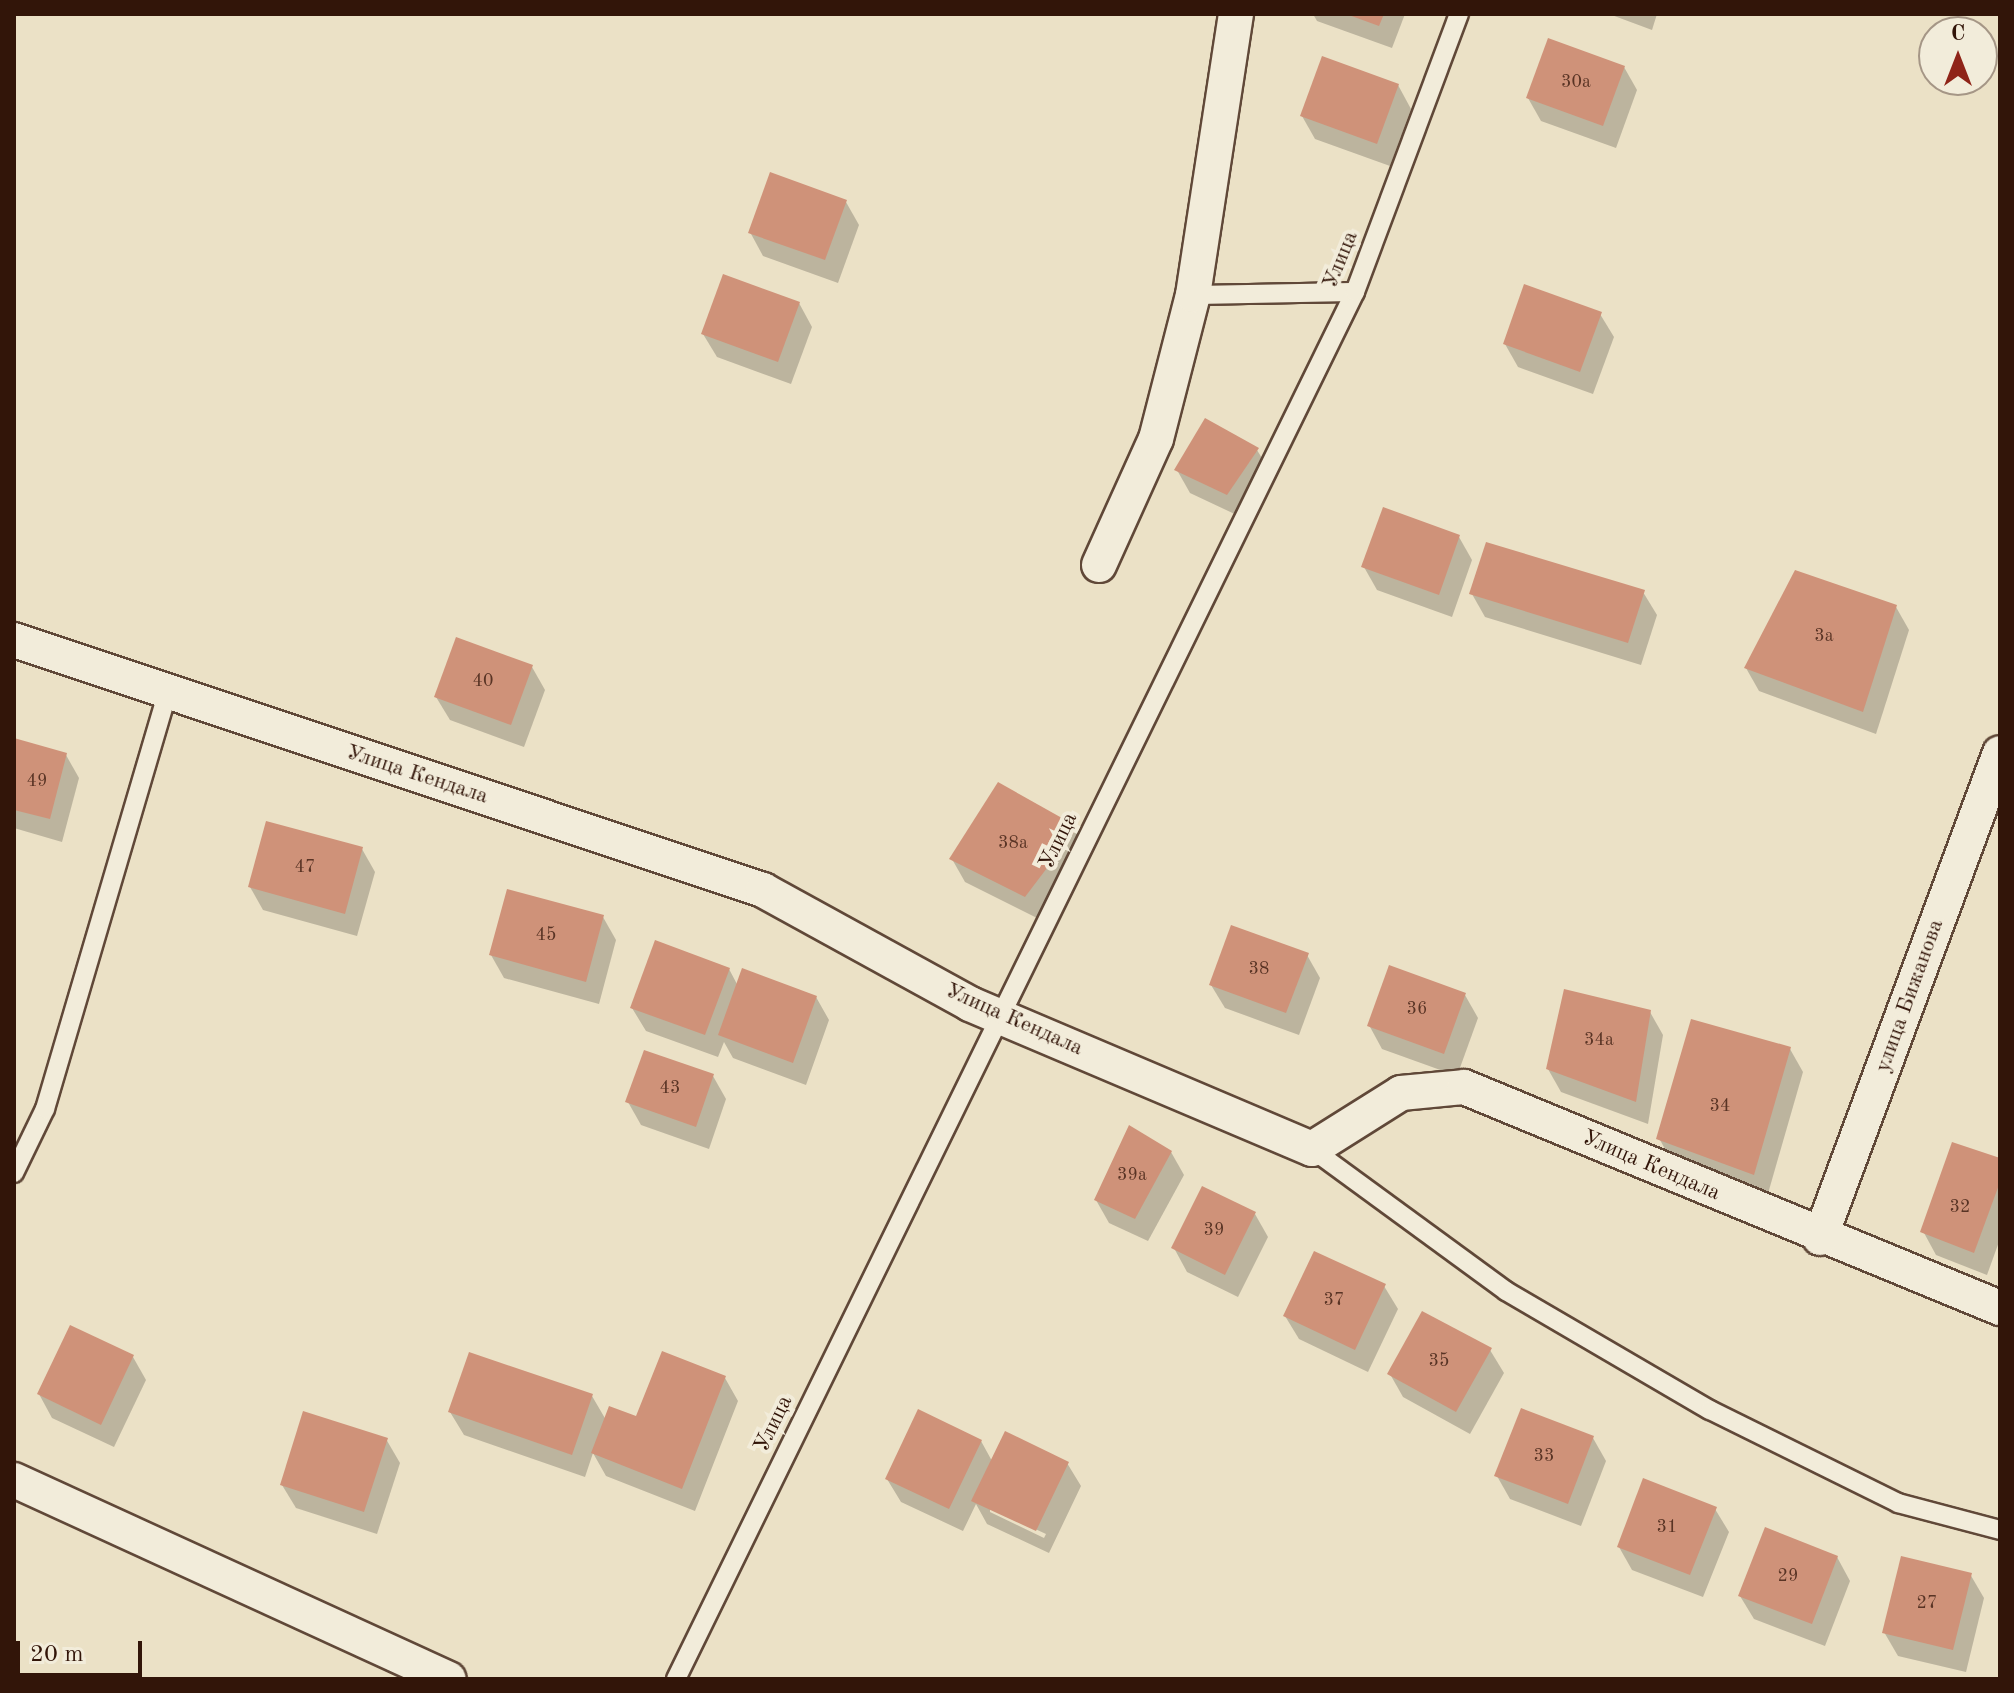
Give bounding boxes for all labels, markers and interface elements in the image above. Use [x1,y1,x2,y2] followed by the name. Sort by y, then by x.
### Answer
[1918,16,1998,96] north arrow
[1951,23,1965,45] text: С
[1561,71,1591,93] house number: 30а
[1318,227,1364,293] street label: Улица
[1814,625,1834,647] house number: 3а
[473,670,493,692] house number: 40
[343,740,491,810] street label: Улица Кендала
[27,770,47,792] house number: 49
[1034,808,1084,874] street label: Улица
[998,832,1028,854] house number: 38а
[295,856,315,878] house number: 47
[1870,916,1950,1076] street label: улица Бижанова
[536,924,556,946] house number: 45
[1249,958,1269,980] house number: 38
[941,978,1087,1062] street label: Улица Кендала
[1407,998,1427,1020] house number: 36
[1584,1029,1614,1051] house number: 34а
[660,1077,680,1099] house number: 43
[1710,1095,1730,1117] house number: 34
[1578,1125,1724,1207] street label: Улица Кендала
[1117,1164,1147,1186] house number: 39а
[1950,1196,1970,1218] house number: 32
[1204,1219,1224,1241] house number: 39
[1324,1289,1344,1311] house number: 37
[1429,1350,1449,1372] house number: 35
[749,1391,799,1457] street label: Улица
[1534,1445,1554,1467] house number: 33
[1657,1516,1677,1538] house number: 31
[1778,1565,1798,1587] house number: 29
[1917,1592,1937,1614] house number: 27
[20,1625,146,1675] scale bar
[30,1643,84,1667] text: 20 m

